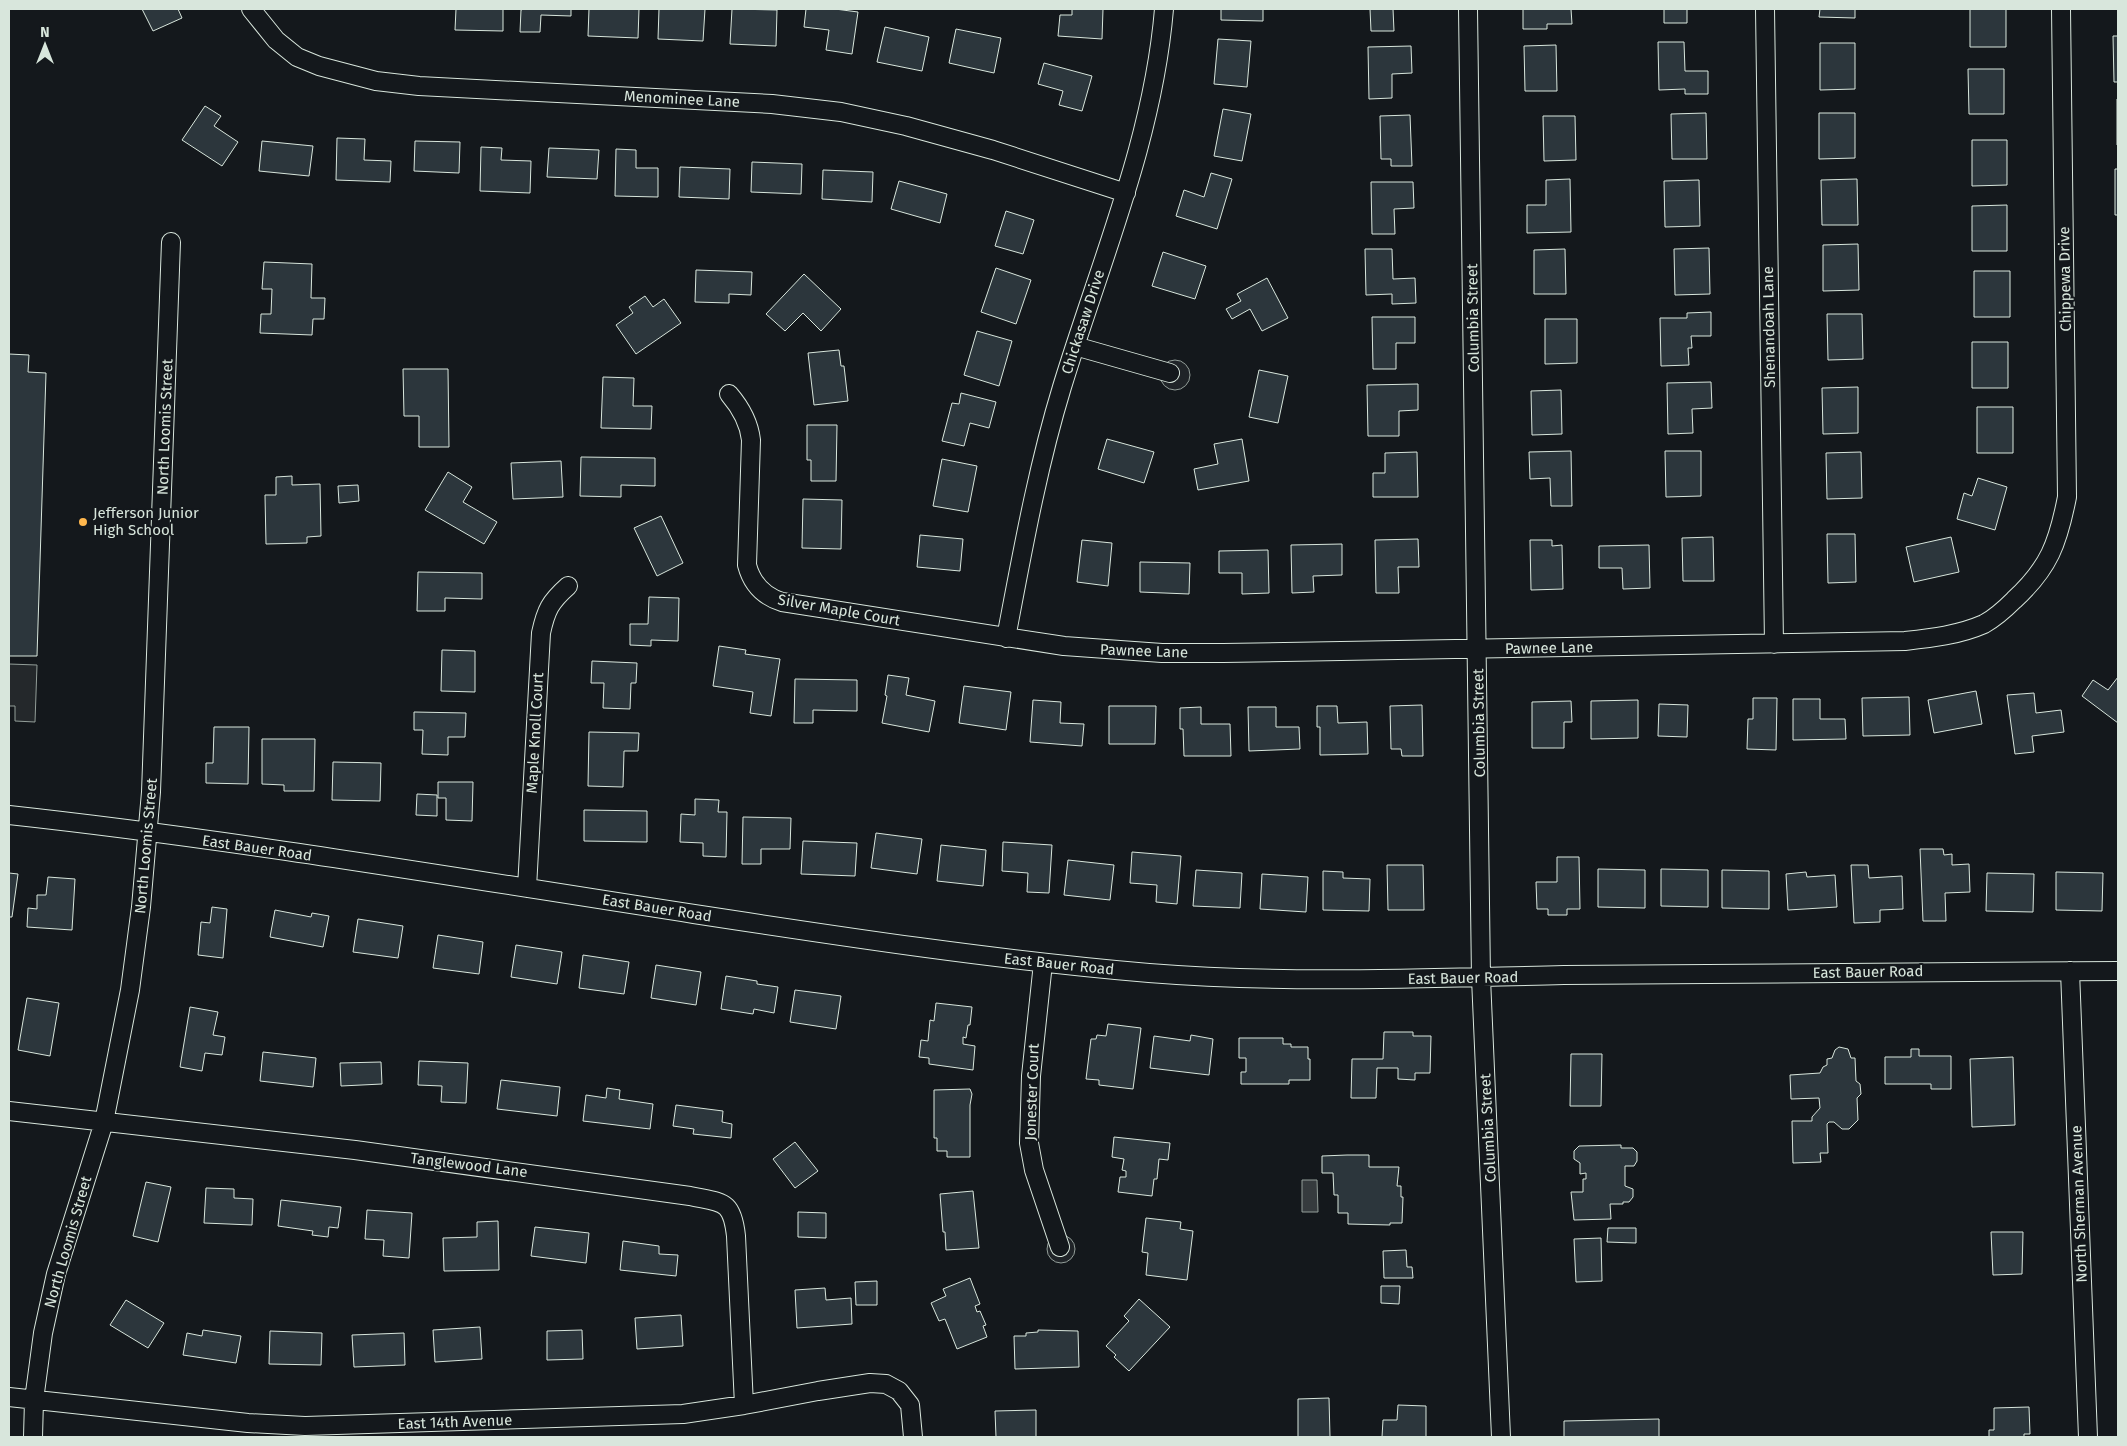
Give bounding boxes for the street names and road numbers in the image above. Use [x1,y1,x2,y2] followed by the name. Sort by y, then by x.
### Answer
[624,87,740,111] street label: Menominee Lane
[2055,226,2075,332] street label: Chippewa Drive
[1463,263,1483,373] street label: Columbia Street
[1759,266,1779,388] street label: Shenandoah Lane
[1058,267,1108,377] street label: Chickasaw Drive
[154,358,176,495] street label: North Loomis Street
[776,590,902,630] street label: Silver Maple Court
[1505,638,1593,658] street label: Pawnee Lane
[1100,640,1188,662] street label: Pawnee Lane
[1469,668,1489,778] street label: Columbia Street
[523,671,547,794] street label: Maple Knoll Court
[131,777,161,915] street label: North Loomis Street
[201,831,313,865] street label: East Bauer Road
[601,890,713,926] street label: East Bauer Road
[1003,949,1115,979] street label: East Bauer Road
[1812,962,1924,982] street label: East Bauer Road
[1407,968,1519,988] street label: East Bauer Road
[1021,1043,1043,1141] street label: Jonester Court
[1476,1073,1500,1183] street label: Columbia Street
[2067,1125,2091,1283] street label: North Sherman Avenue
[409,1149,529,1181] street label: Tanglewood Lane
[41,1173,96,1310] street label: North Loomis Street
[397,1411,513,1433] street label: East 14th Avenue

